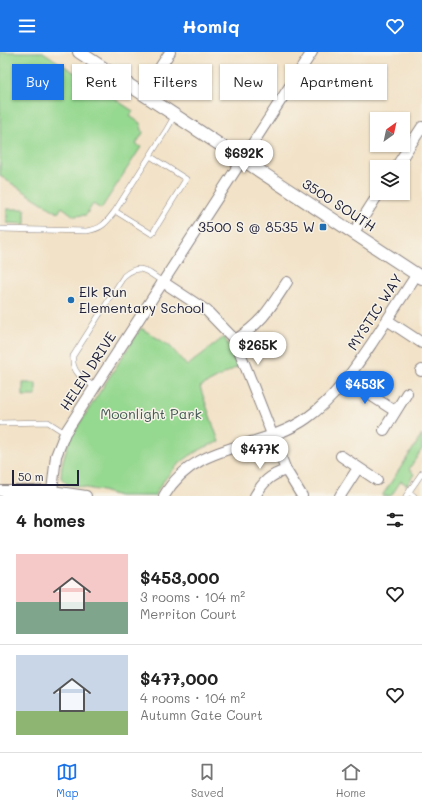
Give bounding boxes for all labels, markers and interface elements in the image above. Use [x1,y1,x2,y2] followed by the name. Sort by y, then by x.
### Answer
[182,14,240,38] text: Homiq
[16,15,38,37] icon: menu
[384,15,406,37] icon: heart
[12,64,64,100] chip: Buy
[72,64,131,100] chip: Rent
[139,64,212,100] chip: Filters
[220,64,277,100] chip: New
[285,64,387,100] chip: Apartment
[370,112,410,152] north arrow
[370,112,410,200] map controls
[216,140,272,174] pin: $692K
[224,144,264,161] text: $692K
[370,160,410,200] button: layers
[299,174,380,235] street label: 3500 SOUTH
[198,217,315,236] place label: 3500 S @ 8535 W
[318,222,328,232] marker: 3500 S @ 8535 W
[343,270,406,354] street label: MYSTIC WAY
[79,282,205,317] place label: Elk Run Elementary School
[66,295,76,305] marker: Elk Run Elementary School
[55,328,120,414] street label: HELEN DRIVE
[230,332,286,366] pin: $265K
[238,336,278,353] text: $265K
[337,371,393,405] pin: $453K
[345,375,385,392] text: $453K
[100,404,202,423] park label: Moonlight Park
[232,436,288,470] pin: $477K
[240,440,280,457] text: $477K
[12,468,79,487] scale bar
[18,469,44,484] text: 50 m
[16,509,85,531] text: 4 homes
[384,509,406,531] icon: filters
[140,566,219,588] text: $453,000
[48,570,96,618] icon: home
[384,583,406,605] icon: heart
[140,588,245,605] text: 3 rooms · 104 m²
[140,605,237,622] text: Merriton Court
[140,667,218,689] text: $477,000
[48,671,96,719] icon: home
[384,684,406,706] icon: heart
[140,689,245,706] text: 4 rooms · 104 m²
[140,706,263,723] text: Autumn Gate Court
[56,761,79,800] tab: Map
[191,761,224,800] tab: Saved
[336,761,366,800] tab: Home

